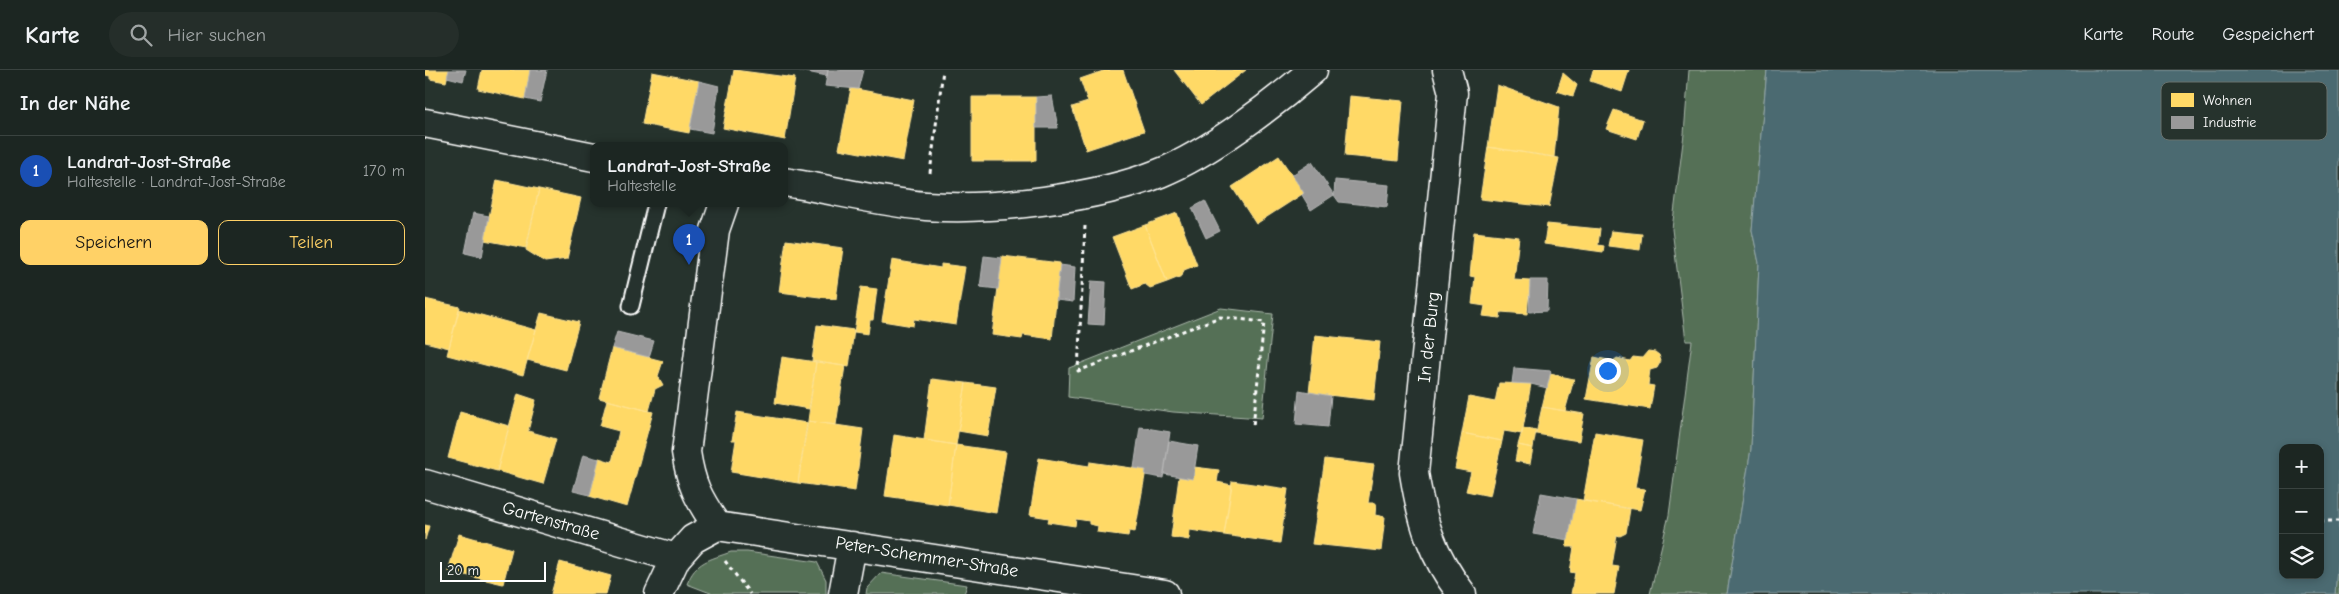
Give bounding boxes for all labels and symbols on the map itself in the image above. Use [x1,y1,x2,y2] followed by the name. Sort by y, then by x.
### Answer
[2161,82,2327,140] legend
[2203,92,2252,109] text: Wohnen
[2203,114,2256,131] text: Industrie
[673,224,705,265] pin: 1
[1414,291,1444,383] street label: In der Burg
[1595,358,1621,384] your location
[500,497,602,545] street label: Gartenstraße
[834,532,1020,582] street label: Peter-Schemmer-Straße
[440,559,546,582] scale bar

